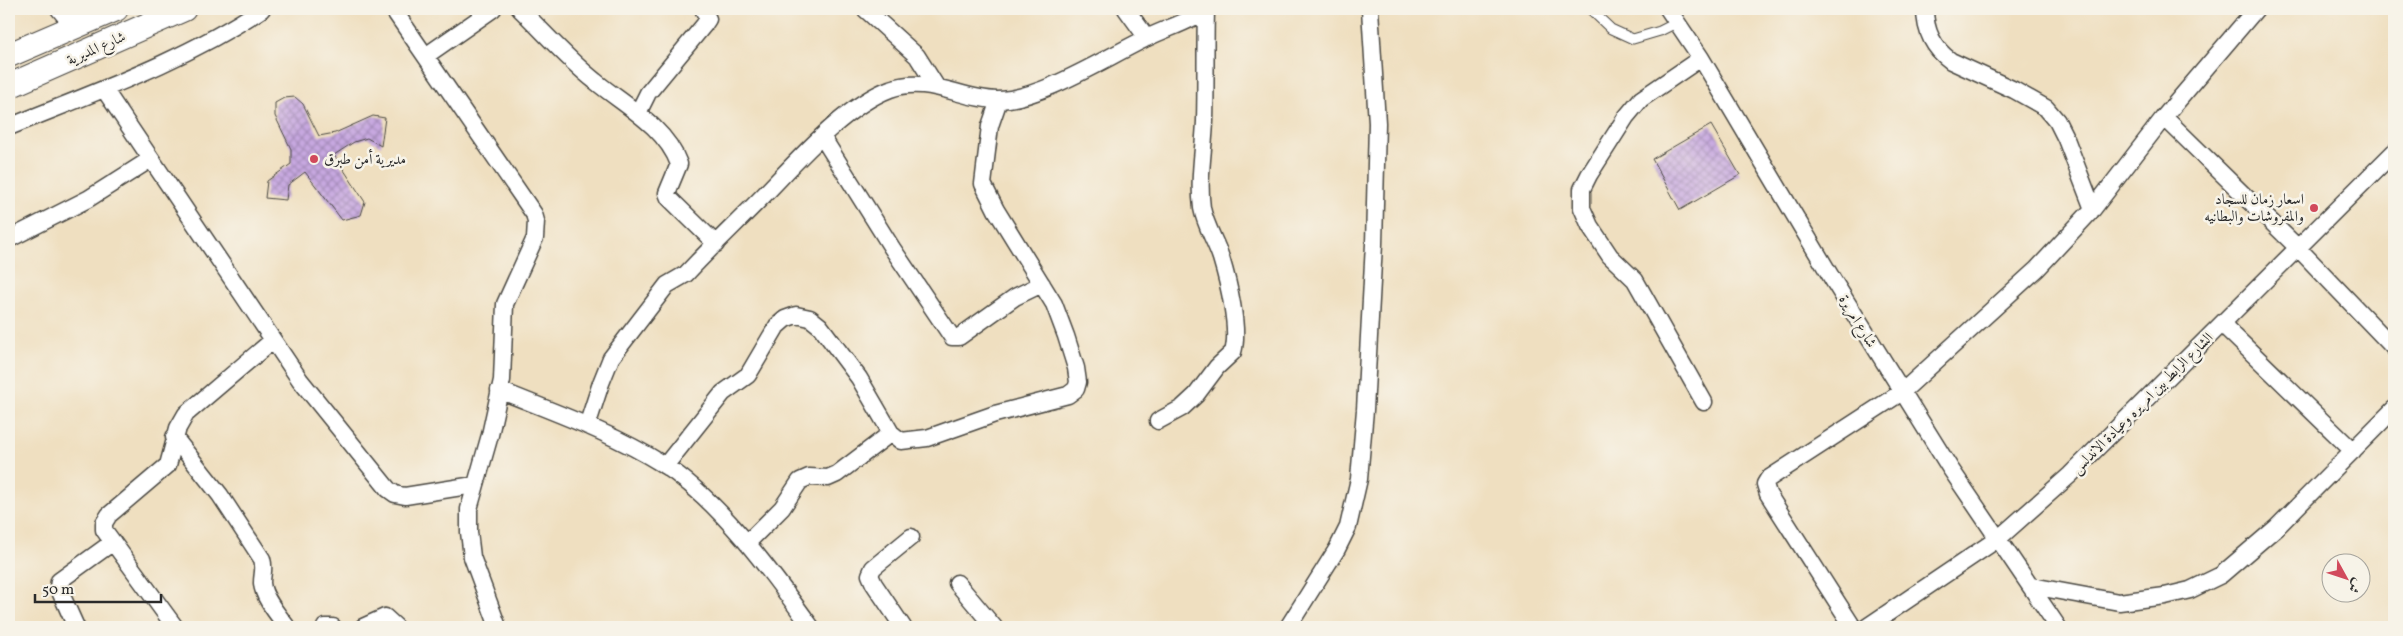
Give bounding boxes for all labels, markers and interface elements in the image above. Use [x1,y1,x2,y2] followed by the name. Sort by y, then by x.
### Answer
[64,27,130,73] street label: شارع المديرية
[324,148,406,171] place label: مديرية أمن طبرق
[308,153,320,165] marker: مديرية أمن طبرق
[2204,190,2304,228] place label: اسعار زمان للسجاد والمفروشات والبطانيه
[2308,202,2320,214] marker: اسعار زمان للسجاد والمفروشات والبطانيه
[1832,291,1881,353] street label: شارع امريرة
[2067,328,2219,480] street label: الشارع الرابط بين امريره وعيادة الاندلس
[2320,554,2370,604] north arrow
[35,571,161,603] scale bar
[2343,574,2367,597] text: ش
[42,580,74,601] text: 50 m

